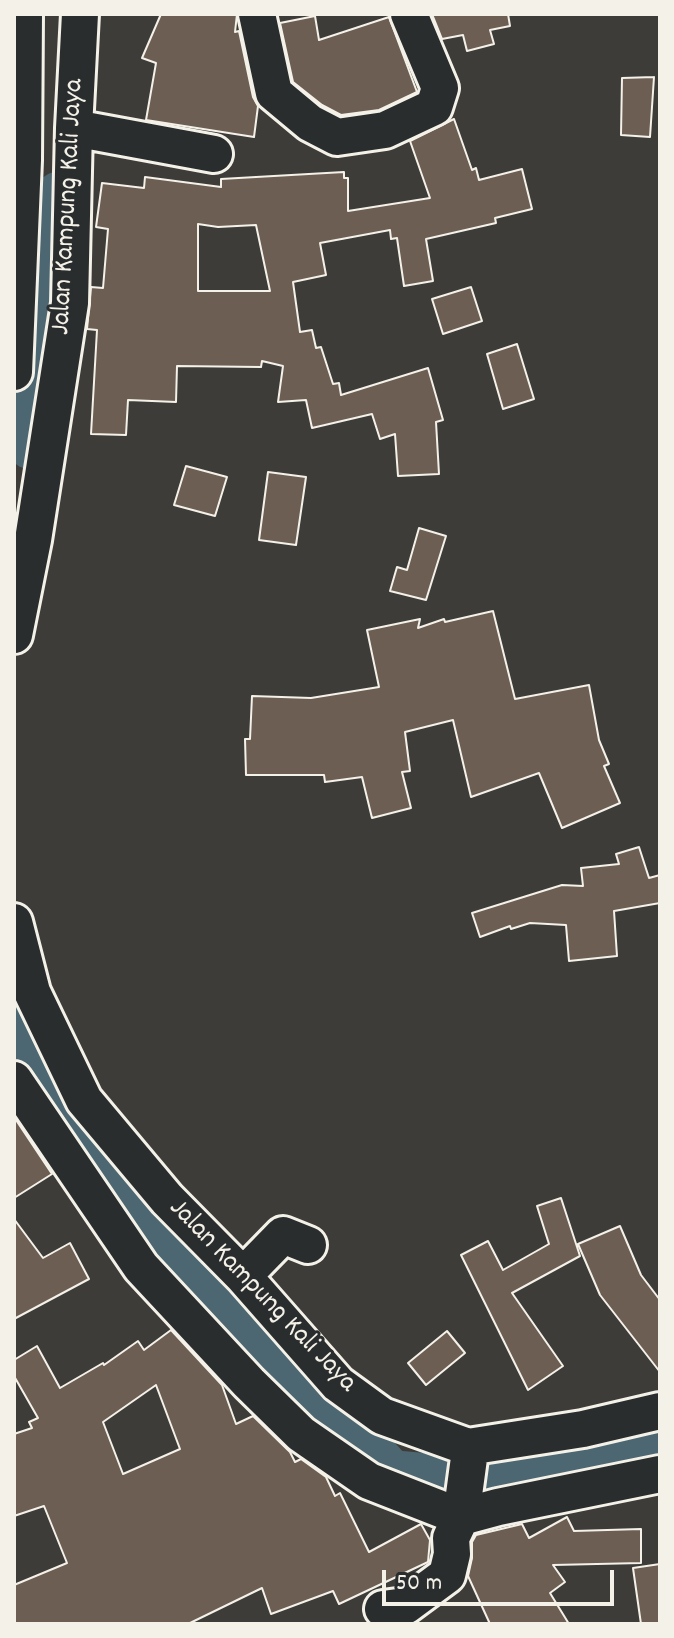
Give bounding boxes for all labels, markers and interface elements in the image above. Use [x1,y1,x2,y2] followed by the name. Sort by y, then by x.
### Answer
[47,78,93,336] street label: Jalan Kampung Kali Jaya
[160,1193,362,1401] street label: Jalan Kampung Kali Jaya
[386,1554,618,1604] scale bar
[396,1567,442,1601] text: 50 m

